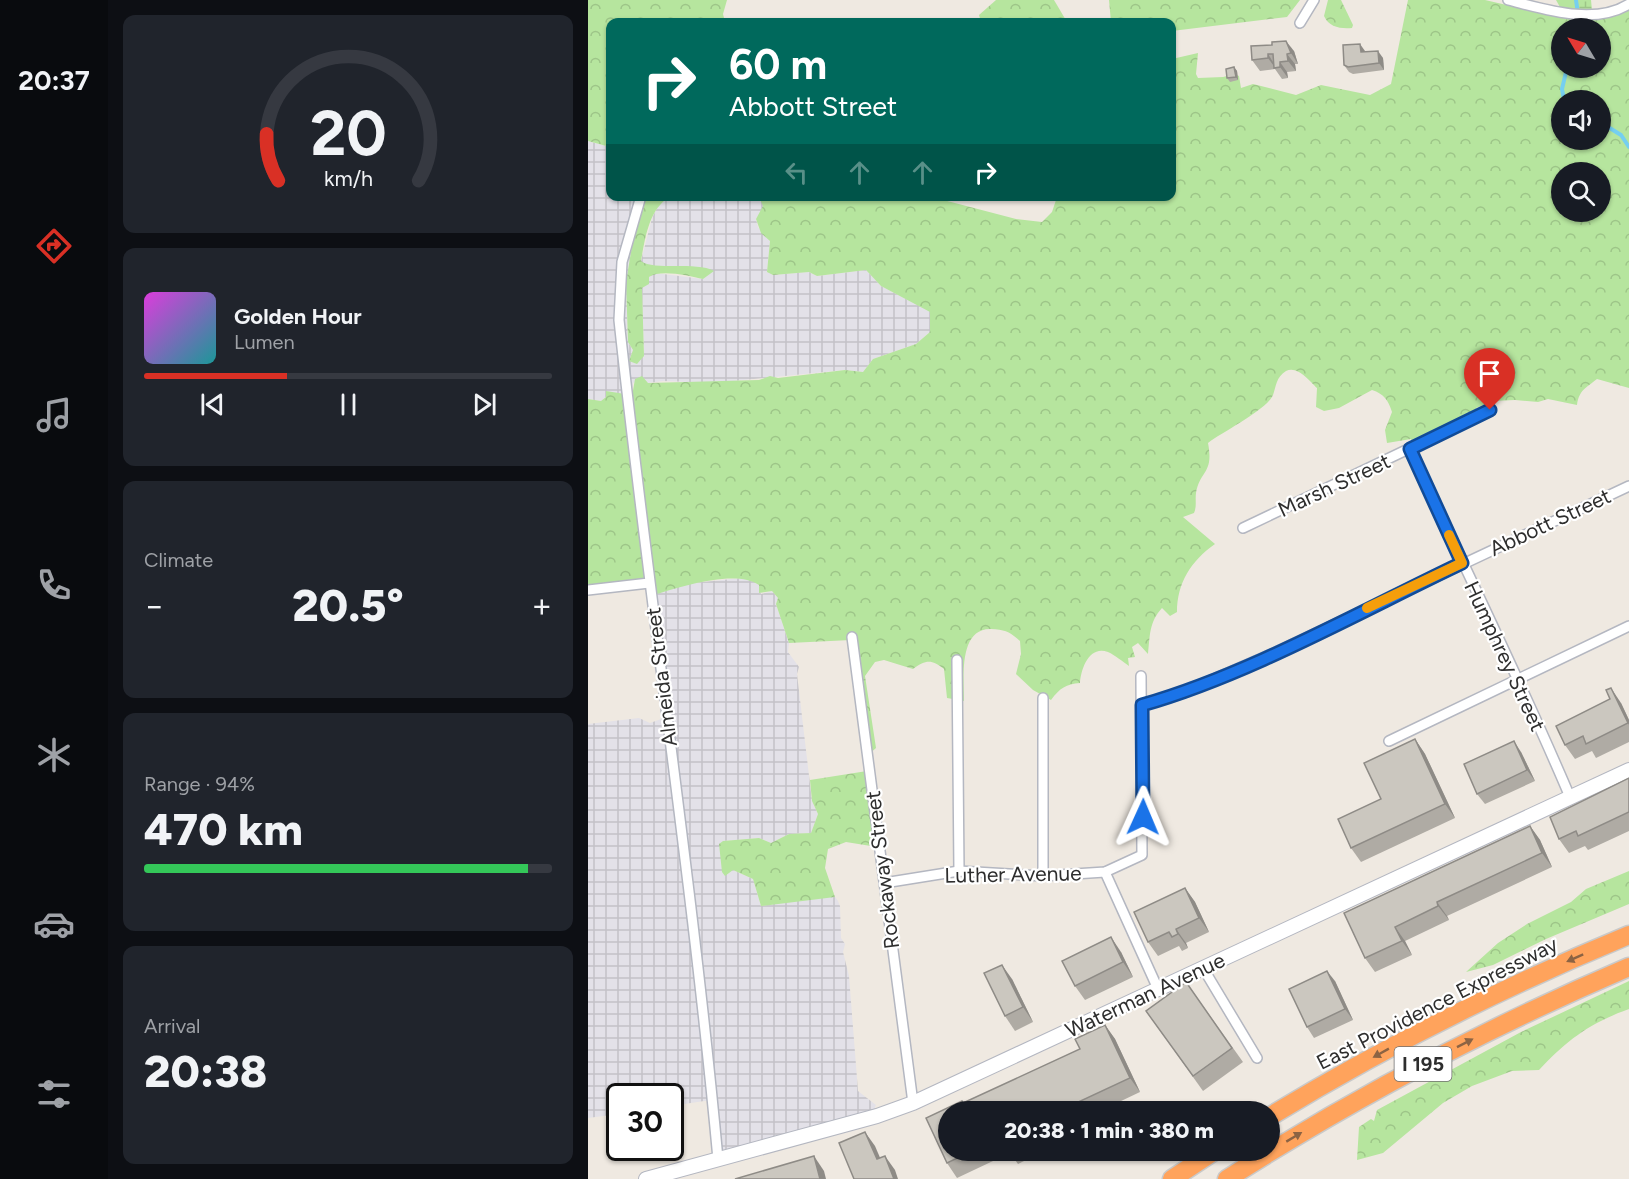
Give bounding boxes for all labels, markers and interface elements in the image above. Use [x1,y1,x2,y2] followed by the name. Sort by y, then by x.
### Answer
[1551,18,1611,78] north arrow
[1551,18,1611,222] map controls
[729,39,827,90] text: 60 m
[630,42,708,120] icon: right
[18,64,90,97] text: 20:37
[729,90,897,123] text: Abbott Street
[1551,90,1611,150] button: sound
[310,96,386,171] text: 20
[780,156,813,189] icon: left
[843,156,876,189] icon: ahead
[906,156,939,189] icon: ahead
[969,156,1002,189] icon: right
[1551,162,1611,222] button: search
[324,166,372,191] text: km/h
[33,225,75,267] icon: directions
[234,303,362,330] text: Golden Hour
[234,330,295,354] text: Lumen
[1464,348,1515,410] pin
[1473,357,1506,390] icon: arrive
[196,388,229,421] icon: previous
[332,388,365,421] icon: pause
[468,388,501,421] icon: next
[33,394,75,436] icon: music
[1274,448,1394,522] street label: Marsh Street
[1485,483,1615,561] street label: Abbott Street
[144,548,213,572] text: Climate
[33,564,75,606] icon: phone
[1459,577,1551,735] street label: Humphrey Street
[292,578,404,632] text: 20.5°
[144,586,165,625] text: −
[531,586,552,625] text: +
[640,606,682,748] street label: Almeida Street
[33,734,75,776] icon: climate
[144,772,255,796] text: Range · 94%
[1111,785,1175,849] position arrow
[860,790,904,950] street label: Rockaway Street
[144,802,303,856] text: 470 km
[944,860,1082,888] street label: Luther Avenue
[33,903,75,945] icon: car
[1312,931,1562,1075] street label: East Providence Expressway
[1061,947,1229,1043] street label: Waterman Avenue
[1567,953,1584,962] one-way arrow
[144,1014,200,1038] text: Arrival
[1457,1038,1474,1048] one-way arrow
[144,1044,267,1098] text: 20:38
[1394,1047,1452,1081] road number: I 195
[1373,1048,1390,1058] one-way arrow
[33,1073,75,1115] icon: filters
[606,1083,684,1161] speed limit sign: 30
[1004,1117,1214,1144] text: 20:38 · 1 min · 380 m
[1286,1132,1303,1142] one-way arrow

